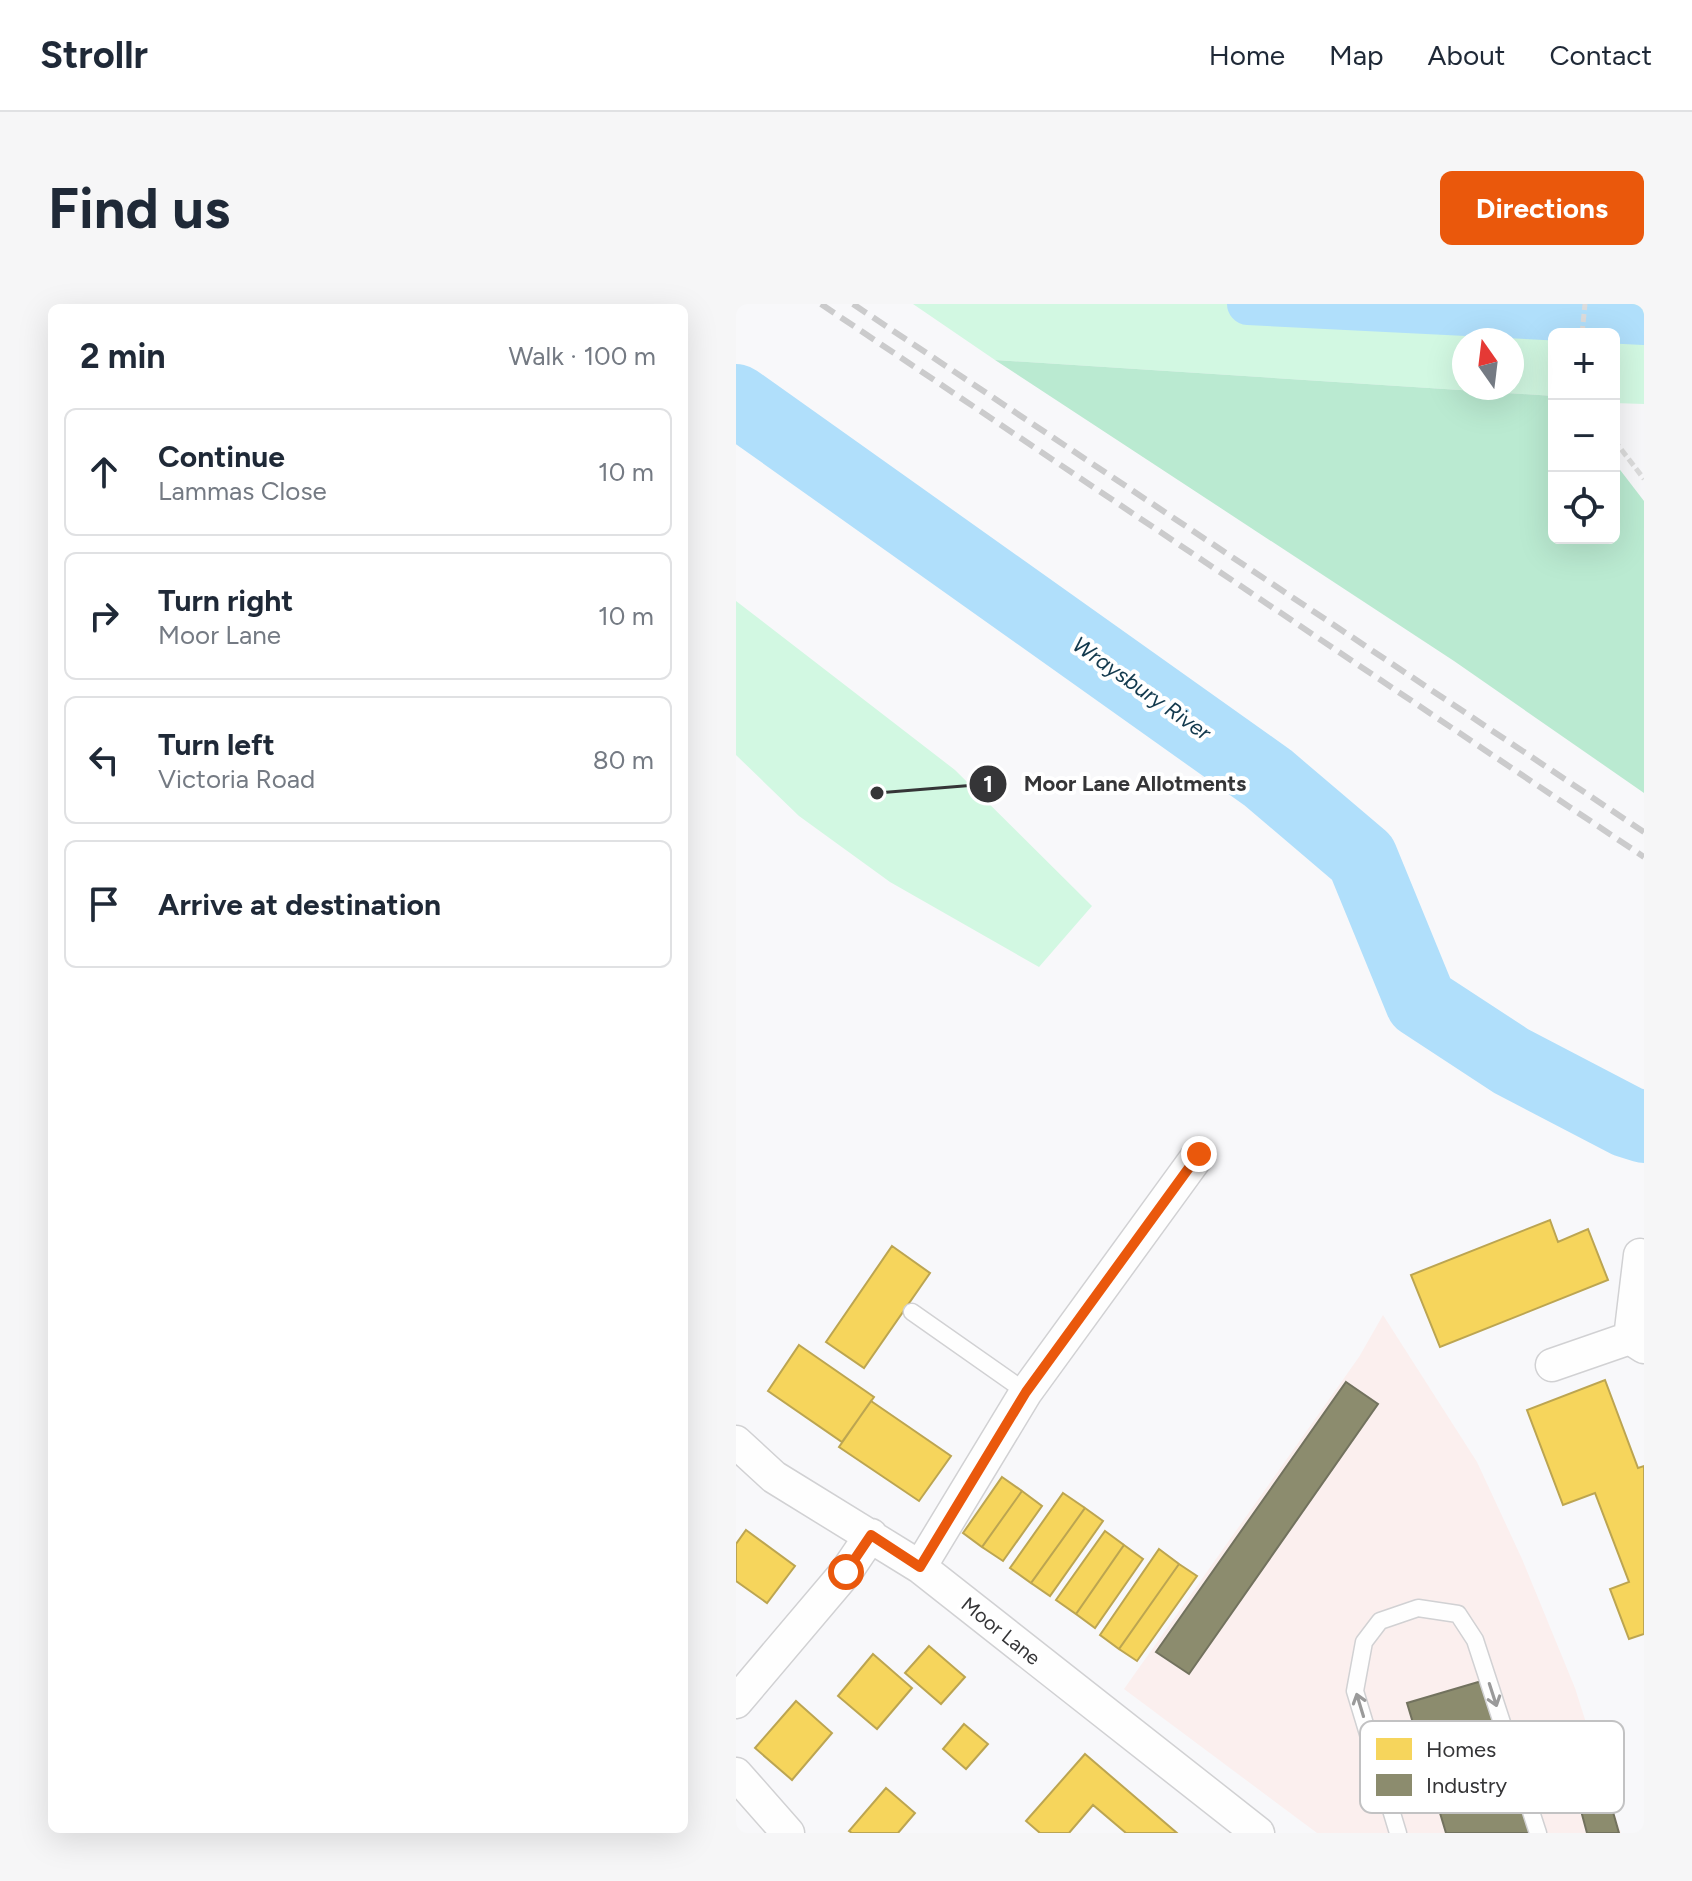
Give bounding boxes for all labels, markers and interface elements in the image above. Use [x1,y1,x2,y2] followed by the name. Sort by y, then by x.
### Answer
[40,32,148,78] text: Strollr
[1209,38,1285,72] text: Home
[1329,38,1384,72] text: Map
[1428,38,1505,72] text: About
[1549,38,1652,72] text: Contact
[1440,171,1644,245] button: Directions
[48,175,230,242] text: Find us
[1452,328,1524,400] north arrow
[1548,328,1620,544] map controls
[1548,328,1620,400] button: +
[80,336,166,377] text: 2 min
[508,340,656,372] text: Walk · 100 m
[1548,400,1620,472] button: −
[158,438,285,475] text: Continue
[82,450,126,494] icon: ahead
[598,456,654,488] text: 10 m
[1548,472,1620,544] button: locate
[158,475,327,507] text: Lammas Close
[158,582,293,619] text: Turn right
[82,594,126,638] icon: right
[598,600,654,632] text: 10 m
[158,619,281,651] text: Moor Lane
[1067,631,1217,747] water label: Wraysbury River
[158,726,275,763] text: Turn left
[82,738,126,782] icon: left
[593,744,654,776] text: 80 m
[968,761,1263,807] callout: Moor Lane Allotments
[158,763,315,795] text: Victoria Road
[983,769,993,798] text: 1
[1024,770,1246,797] text: Moor Lane Allotments
[82,882,126,926] icon: arrive
[158,886,441,923] text: Arrive at destination
[1181,1136,1217,1172] route end
[828,1554,864,1590] route start
[957,1592,1045,1670] street label: Moor Lane
[1487,1682,1501,1707] one-way arrow
[1352,1692,1367,1718] one-way arrow
[1360,1721,1624,1813] legend
[1426,1736,1496,1763] text: Homes
[1426,1772,1507,1799] text: Industry

